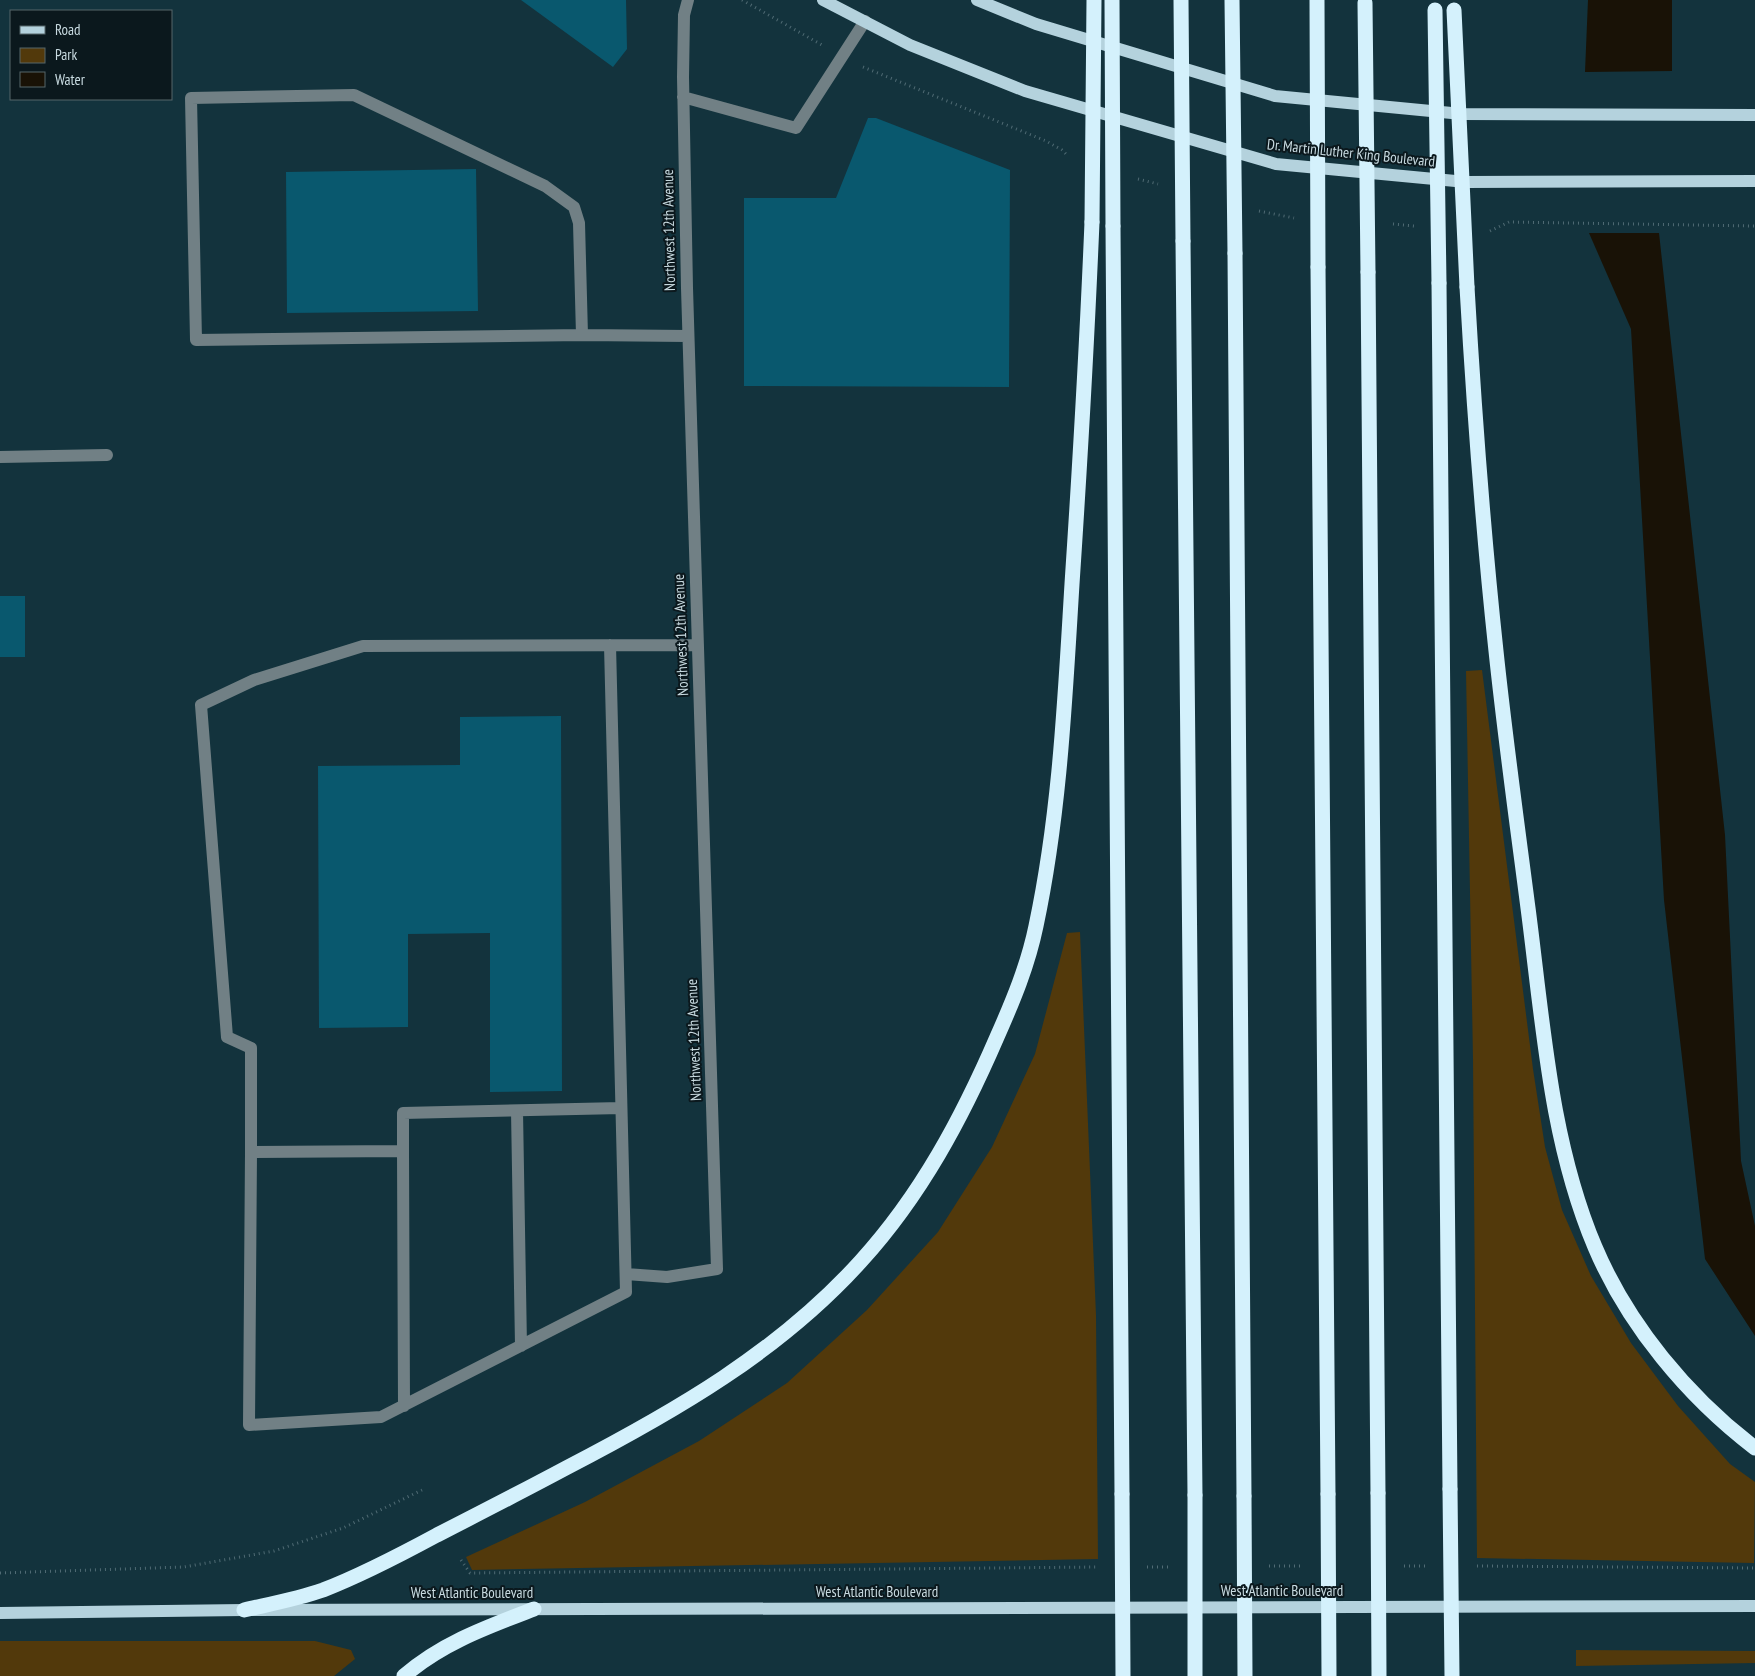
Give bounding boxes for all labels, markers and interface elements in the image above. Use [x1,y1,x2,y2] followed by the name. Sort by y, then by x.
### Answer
[10,10,172,100] legend
[55,20,81,39] text: Road
[55,45,77,64] text: Park
[55,70,86,89] text: Water
[1266,134,1436,171] street label: Dr. Martin Luther King Boulevard
[658,169,679,291] street label: Northwest 12th Avenue
[669,574,692,696] street label: Northwest 12th Avenue
[682,979,705,1101] street label: Northwest 12th Avenue
[1221,1581,1343,1600] street label: West Atlantic Boulevard
[816,1582,938,1601] street label: West Atlantic Boulevard
[411,1583,533,1602] street label: West Atlantic Boulevard

